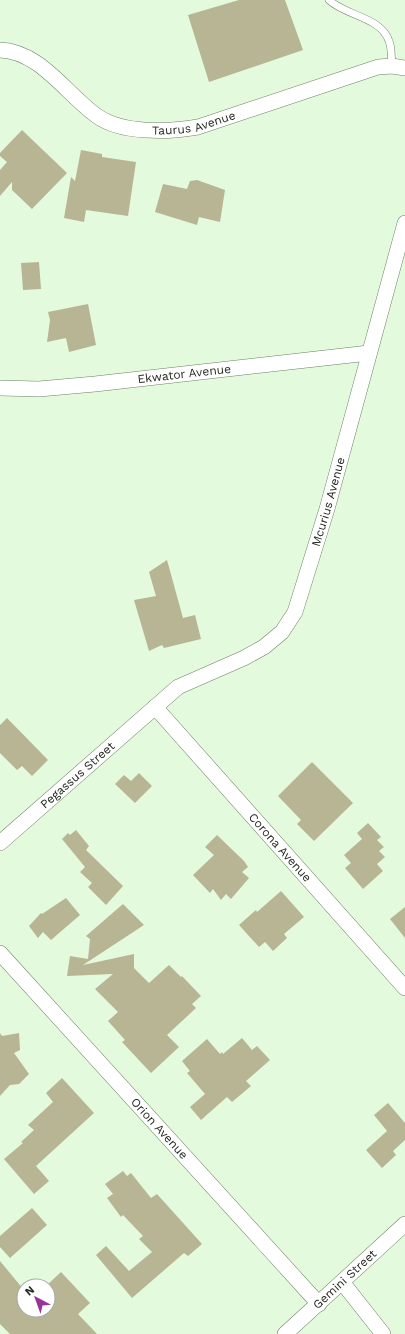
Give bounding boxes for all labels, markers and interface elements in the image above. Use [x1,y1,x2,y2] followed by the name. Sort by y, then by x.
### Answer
[152,108,237,138] street label: Taurus Avenue
[137,362,232,386] street label: Ekwator Avenue
[309,456,348,548] street label: Mcurius Avenue
[38,739,117,811] street label: Pegassus Street
[246,810,314,885] street label: Corona Avenue
[128,1095,191,1162] street label: Orion Avenue
[310,1247,379,1312] street label: Gemini Street
[16,1278,56,1318] north arrow
[22,1283,37,1298] text: N

